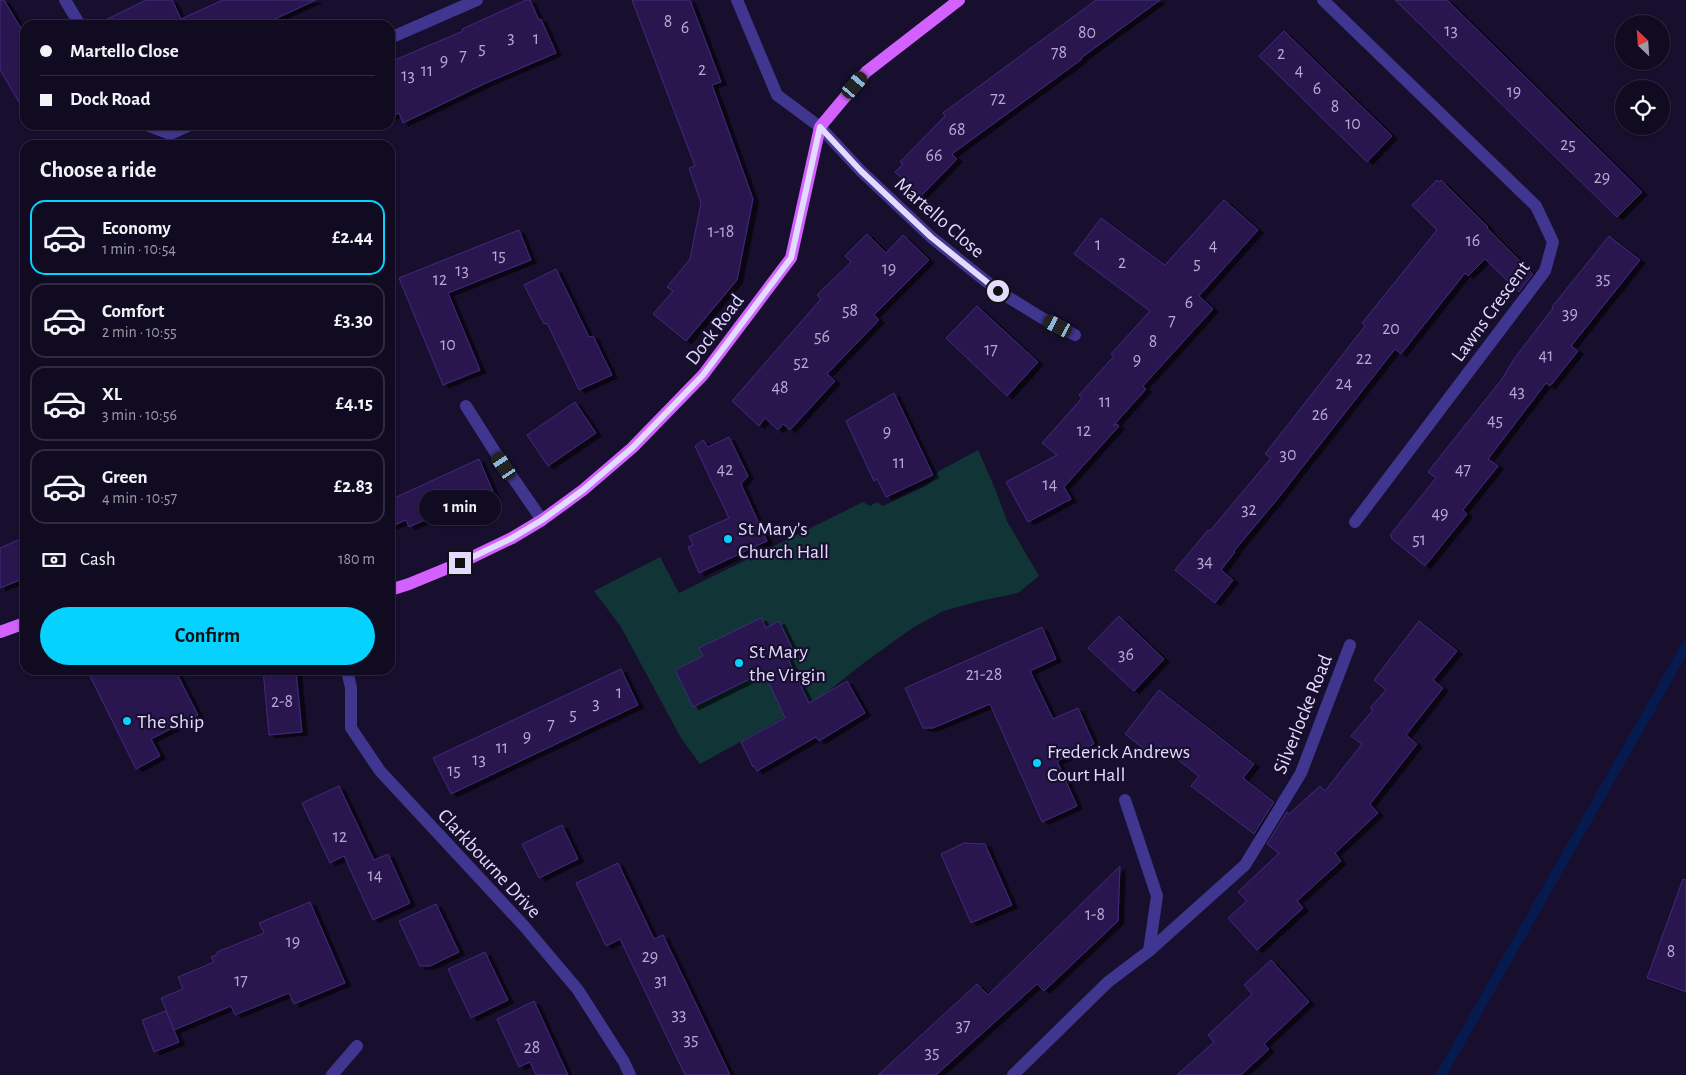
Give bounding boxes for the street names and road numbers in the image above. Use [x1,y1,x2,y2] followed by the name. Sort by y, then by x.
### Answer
[891,174,988,262] street label: Martello Close
[1448,257,1534,365] street label: Lawns Crescent
[682,291,748,369] street label: Dock Road
[1270,652,1336,777] street label: Silverlocke Road
[434,805,545,922] street label: Clarkbourne Drive

